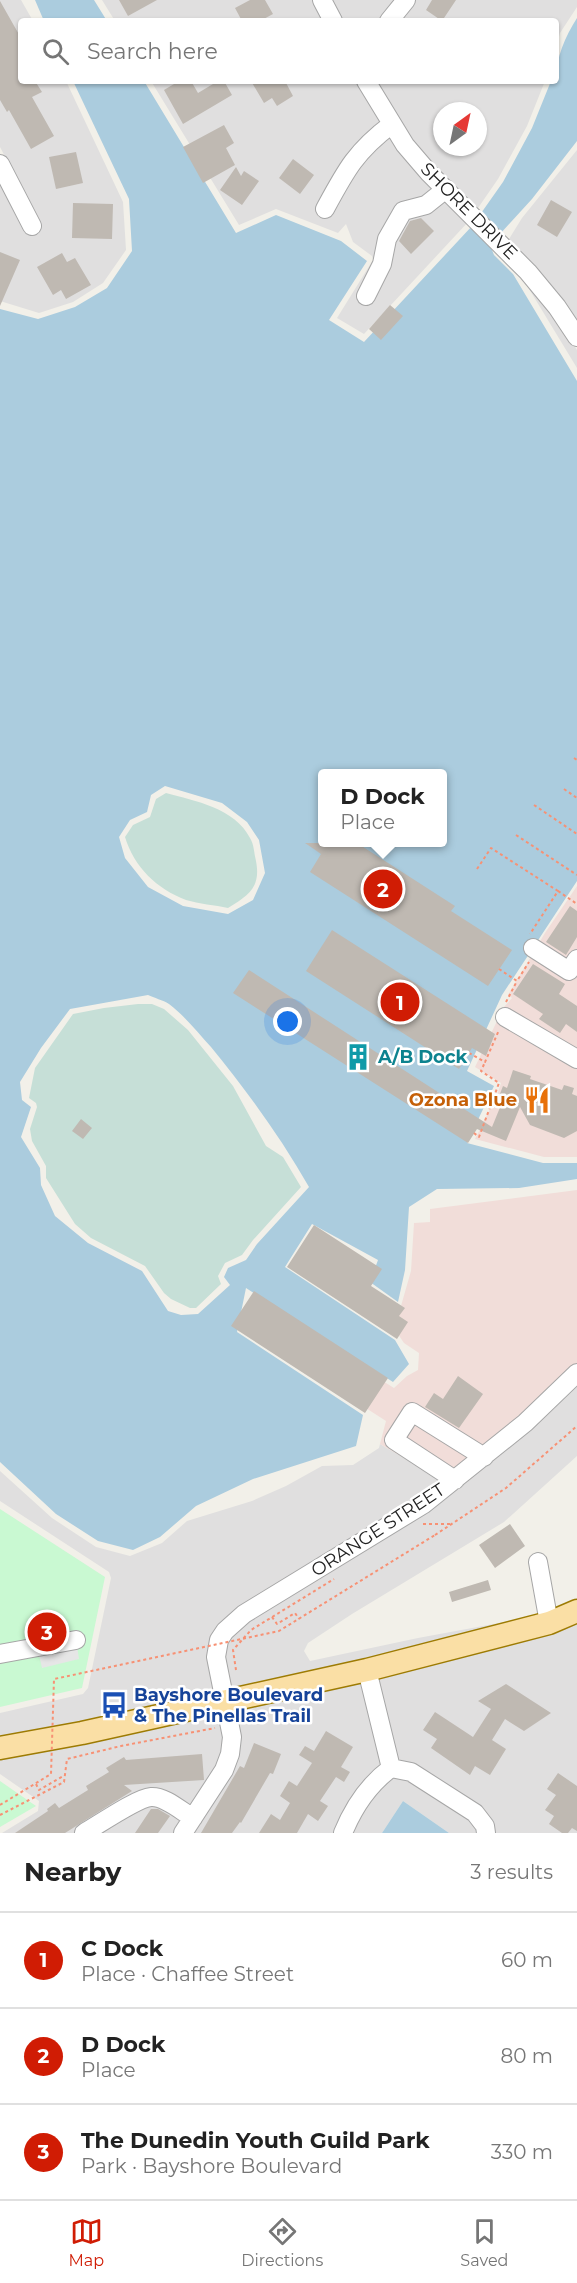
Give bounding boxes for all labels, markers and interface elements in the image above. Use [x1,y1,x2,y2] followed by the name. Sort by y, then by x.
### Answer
[18,18,559,84] search box
[39,35,72,68] icon: search
[87,38,218,65] text: Search here
[433,102,487,156] north arrow
[416,158,522,264] street label: SHORE DRIVE
[318,769,447,847] popup
[340,783,425,810] text: D Dock
[340,810,395,834] text: Place
[364,866,403,912] pin: 2
[380,980,420,1024] pin: 1
[273,1007,302,1036] your location
[343,1042,373,1072] building icon: A/B Dock
[377,1046,467,1068] place label: A/B Dock
[522,1085,552,1115] restaurant icon: Ozona Blue
[409,1089,517,1111] place label: Ozona Blue
[307,1478,450,1581] street label: ORANGE STREET
[28,1610,66,1654] pin: 3
[134,1684,323,1727] place label: Bayshore Boulevard & The Pinellas Trail
[99,1690,129,1720] bus stop icon: Bayshore Boulevard & The Pinellas Trail
[24,1856,121,1888] text: Nearby
[470,1860,553,1884] text: 3 results
[81,1935,163,1962] text: C Dock
[40,1948,47,1972] text: 1
[501,1948,553,1972] text: 60 m
[81,1962,294,1986] text: Place · Chaffee Street
[81,2031,165,2058] text: D Dock
[38,2044,49,2068] text: 2
[501,2044,553,2068] text: 80 m
[81,2058,136,2082] text: Place
[81,2127,430,2154] text: The Dunedin Youth Guild Park
[38,2140,49,2164] text: 3
[491,2140,553,2164] text: 330 m
[81,2154,342,2178] text: Park · Bayshore Boulevard
[69,2215,104,2270] tab: Map
[241,2215,323,2270] tab: Directions
[460,2215,508,2270] tab: Saved

